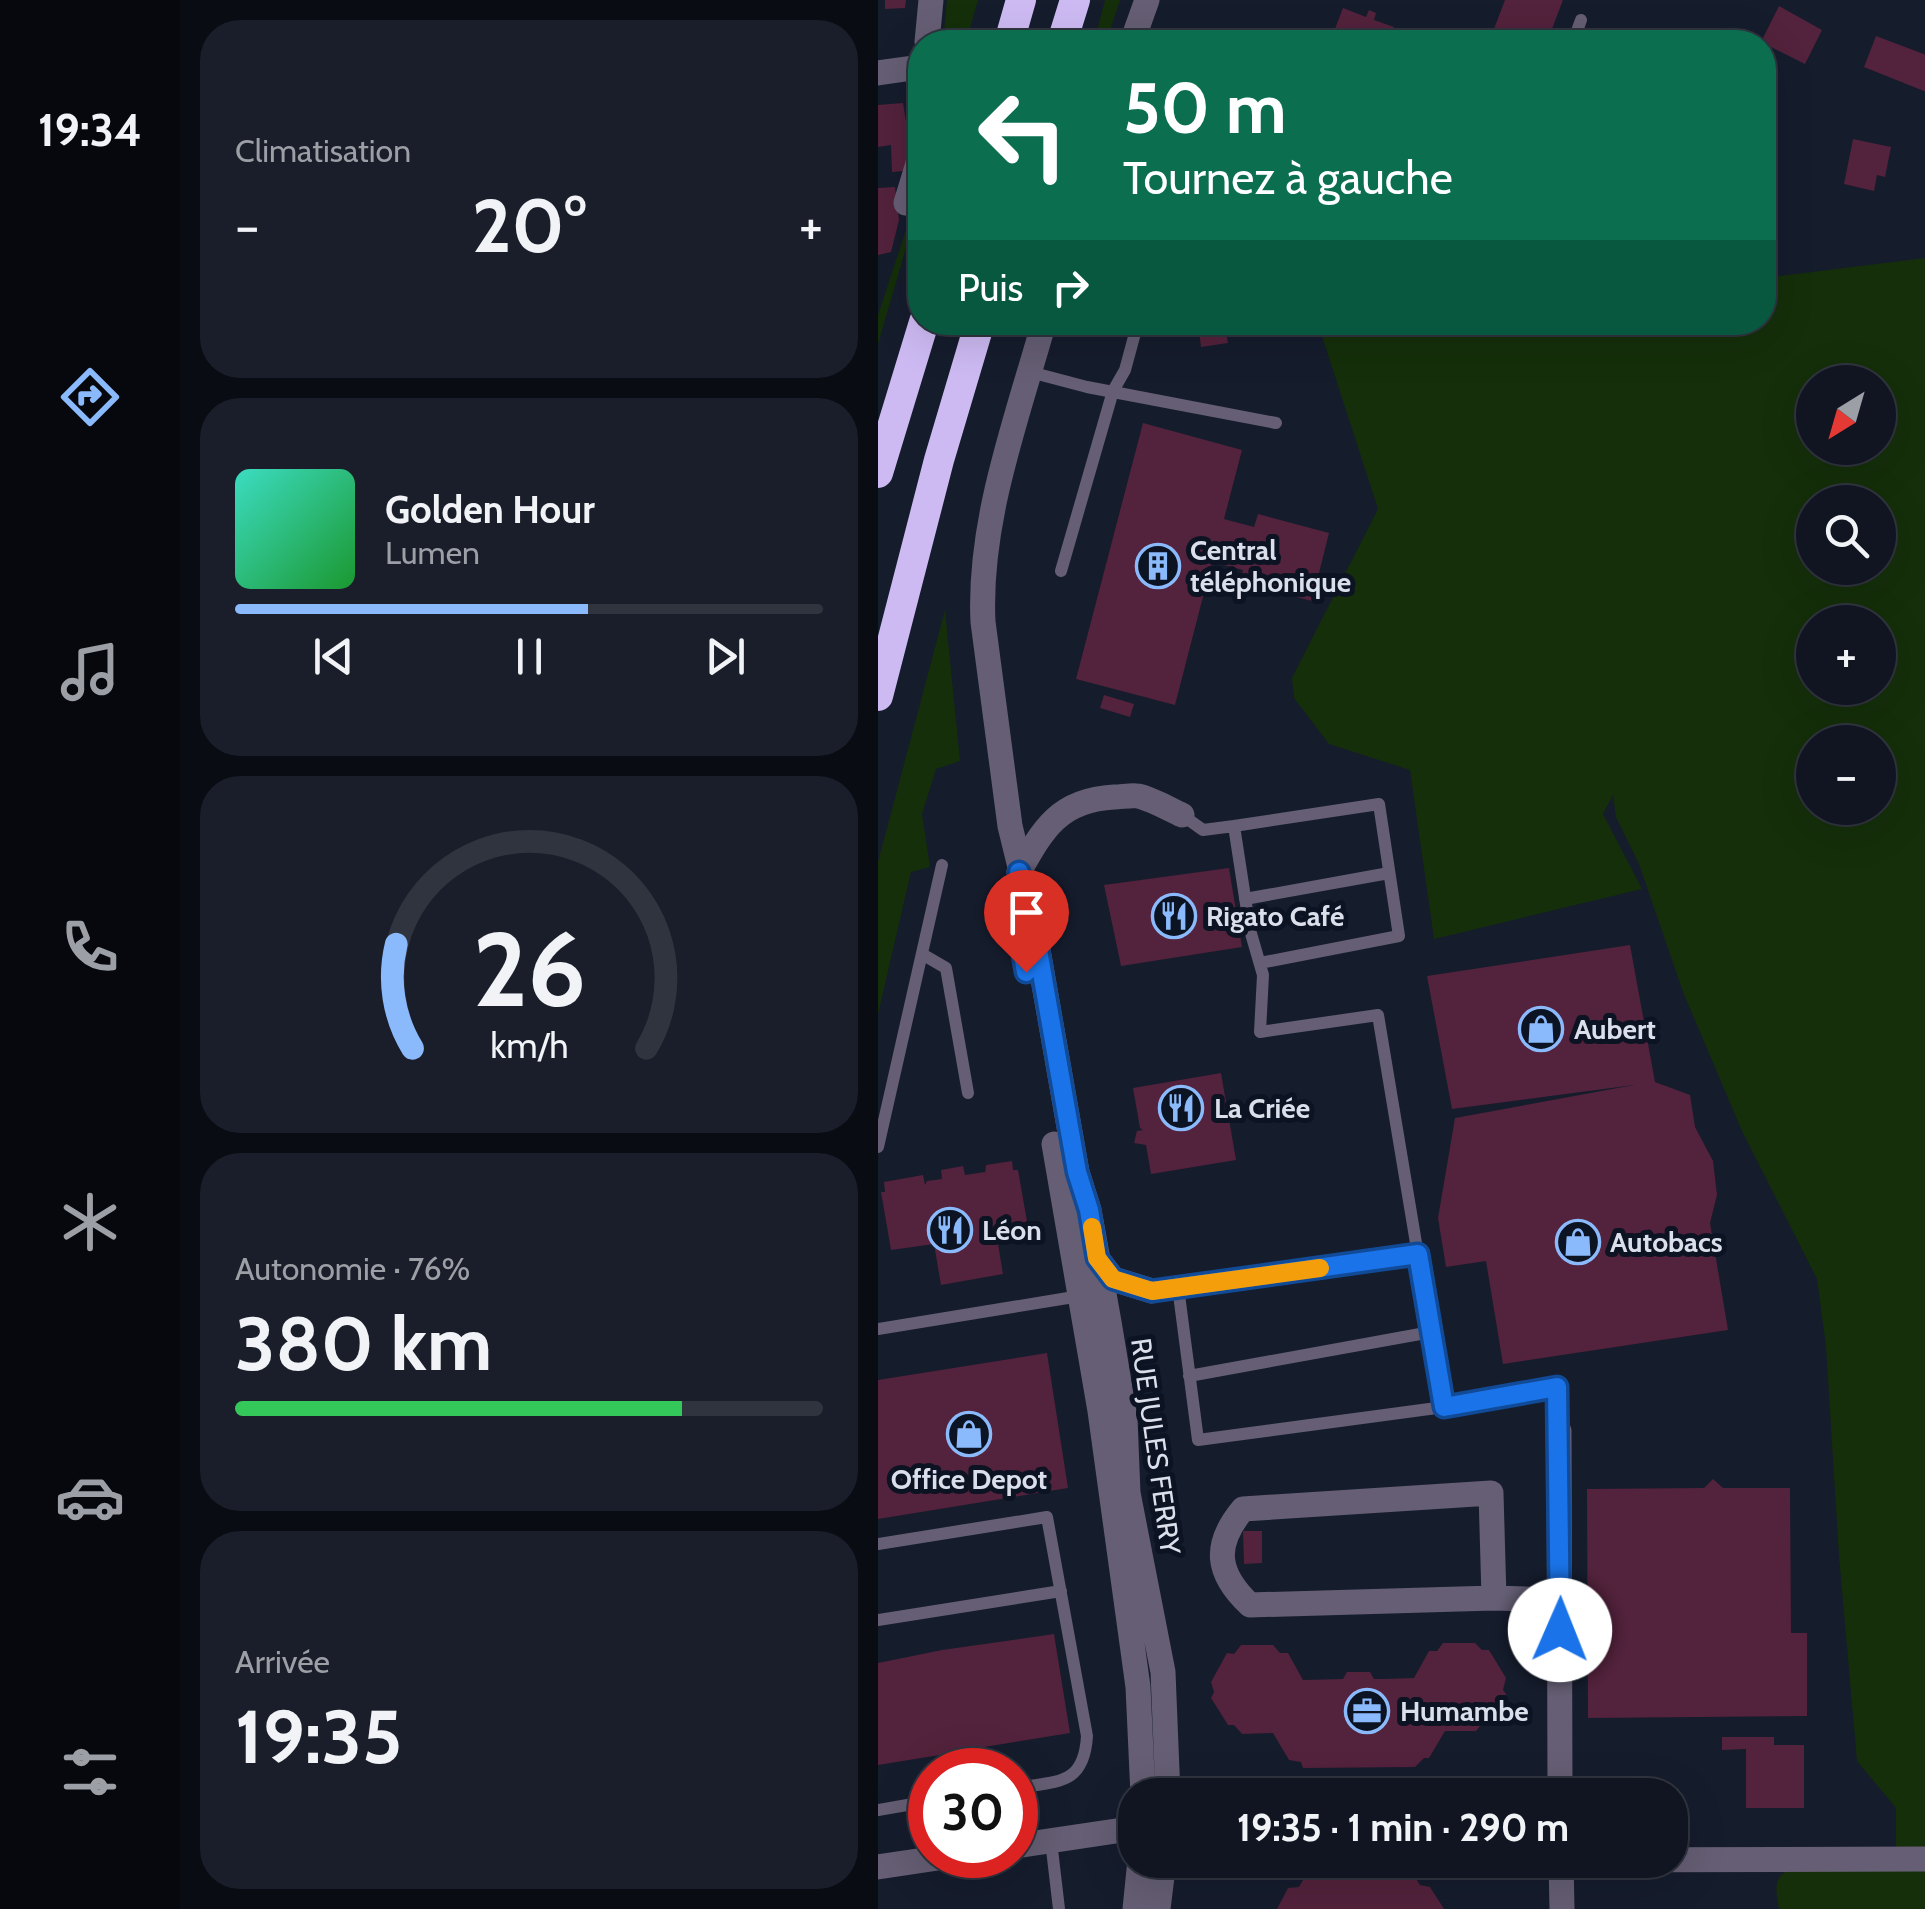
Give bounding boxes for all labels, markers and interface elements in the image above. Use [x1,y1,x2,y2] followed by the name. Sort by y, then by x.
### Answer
[1123,65,1287,151] text: 50 m
[958,70,1088,200] icon: left
[38,103,142,157] text: 19:34
[235,131,411,170] text: Climatisation
[1123,151,1453,205] text: Tournez à gauche
[472,180,586,271] text: 20°
[235,192,259,259] text: −
[799,192,823,259] text: +
[1043,260,1098,315] icon: right
[958,264,1023,311] text: Puis
[55,362,125,432] icon: directions
[1796,365,1896,465] north arrow
[1796,365,1896,825] map controls
[1796,485,1896,585] button: search
[385,486,595,533] text: Golden Hour
[385,533,480,572] text: Lumen
[1190,533,1351,599] place label: Central téléphonique
[1135,543,1181,589] building icon: Central téléphonique
[1796,605,1896,705] button: +
[306,629,361,684] icon: previous
[502,629,557,684] icon: pause
[698,629,753,684] icon: next
[55,637,125,707] icon: music
[1796,725,1896,825] button: −
[984,870,1069,973] pin
[999,885,1054,940] icon: arrive
[1151,893,1197,939] restaurant icon: Rigato Café
[1206,899,1344,933] place label: Rigato Café
[472,906,586,1032] text: 26
[55,912,125,982] icon: phone
[1518,1006,1564,1052] shop icon: Aubert
[1574,1012,1656,1046] place label: Aubert
[490,1024,568,1067] text: km/h
[1158,1085,1204,1131] restaurant icon: La Criée
[1214,1091,1310,1125] place label: La Criée
[55,1187,125,1257] icon: climate
[927,1207,973,1253] restaurant icon: Léon
[982,1213,1042,1247] place label: Léon
[1555,1219,1601,1265] shop icon: Autobacs
[1610,1225,1723,1259] place label: Autobacs
[235,1249,470,1288] text: Autonomie · 76%
[235,1298,492,1389] text: 380 km
[1124,1336,1188,1557] street label: RUE JULES FERRY
[946,1411,992,1457] shop icon: Office Depot
[55,1462,125,1532] icon: car
[891,1462,1047,1496] place label: Office Depot
[1508,1578,1612,1682] position arrow
[235,1642,330,1681] text: Arrivée
[1344,1688,1390,1734] office icon: Humambe
[235,1691,402,1782] text: 19:35
[1400,1694,1529,1728] place label: Humambe
[55,1737,125,1807] icon: filters
[908,1748,1038,1878] speed limit sign: 30
[1237,1804,1569,1851] text: 19:35 · 1 min · 290 m

